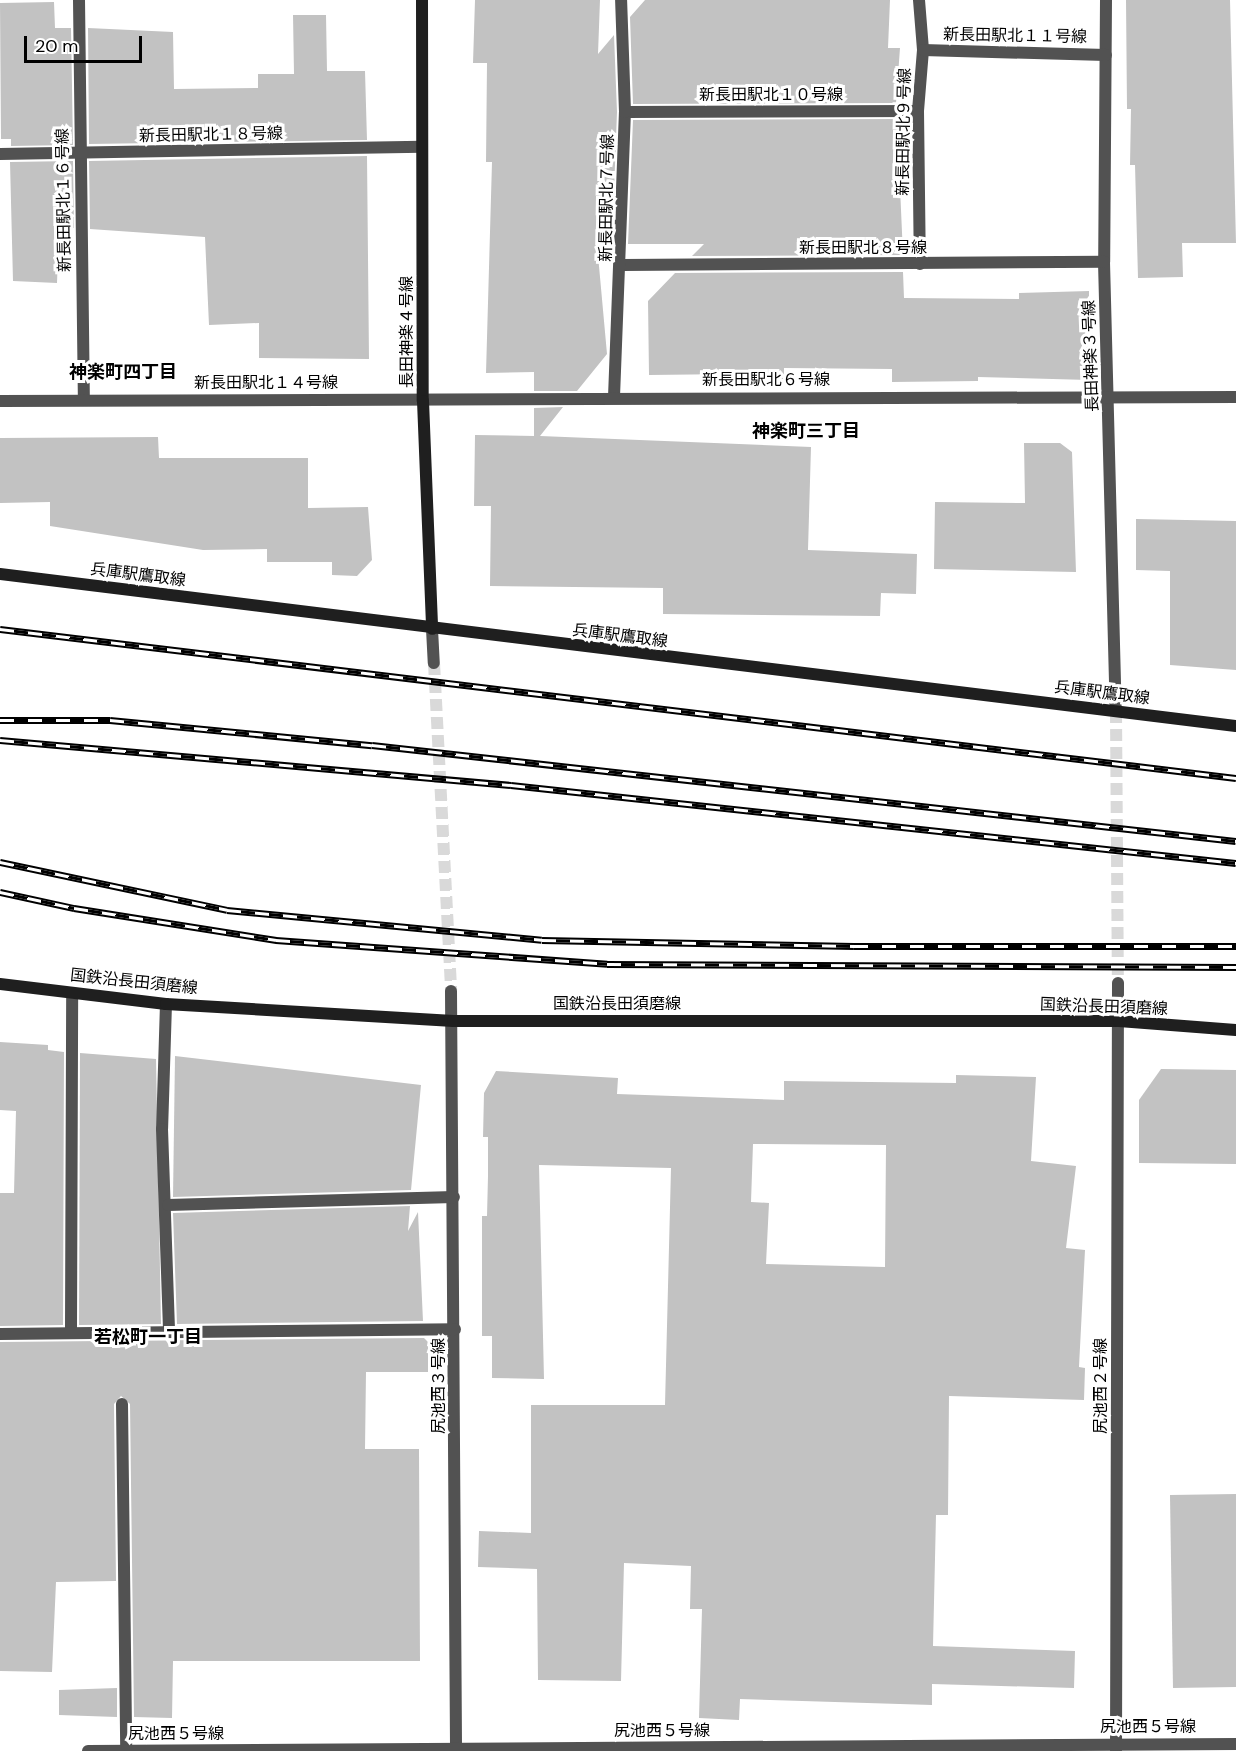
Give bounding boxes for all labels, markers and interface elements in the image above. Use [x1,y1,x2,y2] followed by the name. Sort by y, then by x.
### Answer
[27,24,146,62] scale bar
[943,25,1087,47] street label: 新長田駅北１１号線
[35,34,78,58] text: 20 m
[893,68,915,196] street label: 新長田駅北９号線
[699,85,843,105] street label: 新長田駅北１０号線
[139,124,283,146] street label: 新長田駅北１８号線
[53,128,75,272] street label: 新長田駅北１６号線
[596,134,618,262] street label: 新長田駅北７号線
[799,238,927,258] street label: 新長田駅北８号線
[397,276,417,388] street label: 長田神楽４号線
[1079,300,1103,412] street label: 長田神楽３号線
[69,361,177,383] district label: 神楽町四丁目
[702,370,830,390] street label: 新長田駅北６号線
[194,373,338,393] street label: 新長田駅北１４号線
[752,420,860,442] district label: 神楽町三丁目
[89,560,187,590] street label: 兵庫駅鷹取線
[571,621,669,651] street label: 兵庫駅鷹取線
[1053,678,1151,708] street label: 兵庫駅鷹取線
[69,966,199,998] street label: 国鉄沿長田須磨線
[553,994,681,1014] street label: 国鉄沿長田須磨線
[1040,995,1168,1019] street label: 国鉄沿長田須磨線
[94,1326,202,1348] district label: 若松町一丁目
[429,1338,449,1434] street label: 尻池西３号線
[1091,1338,1111,1434] street label: 尻池西２号線
[1100,1717,1196,1737] street label: 尻池西５号線
[614,1721,710,1741] street label: 尻池西５号線
[128,1724,224,1744] street label: 尻池西５号線

